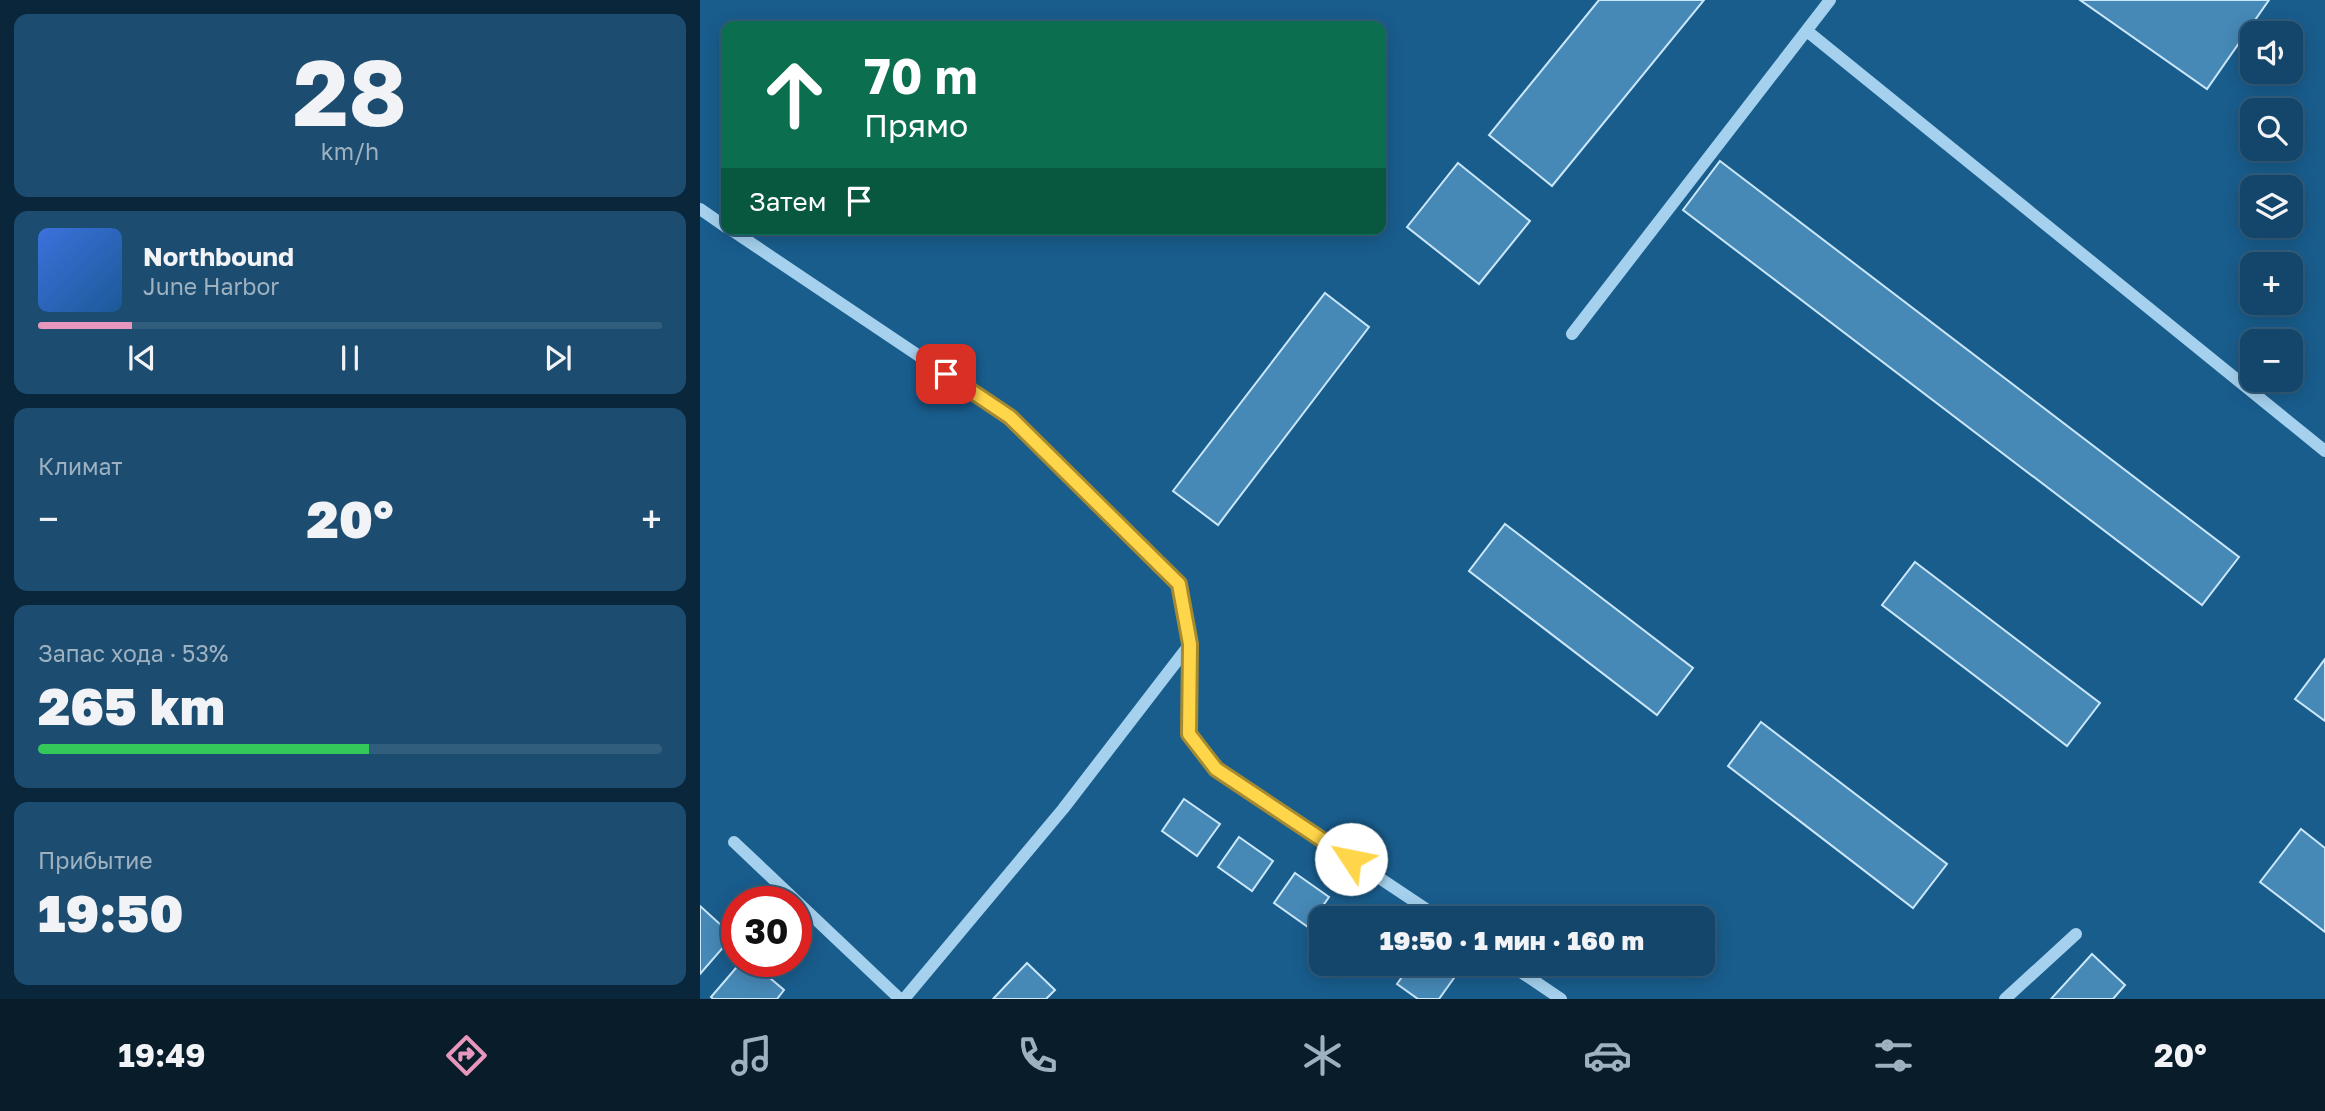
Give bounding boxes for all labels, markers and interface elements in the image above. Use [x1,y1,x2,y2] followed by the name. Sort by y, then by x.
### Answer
[2240,21,2303,392] map controls
[2240,21,2303,84] button: sound
[293,37,407,146] text: 28
[864,46,978,105] text: 70 m
[749,49,840,140] icon: ahead
[2240,98,2303,161] button: search
[864,106,968,144] text: Прямо
[321,137,379,165] text: km/h
[2240,175,2303,238] button: layers
[840,182,878,220] icon: arrive
[749,186,826,217] text: Затем
[143,241,294,272] text: Northbound
[2240,252,2303,315] button: +
[143,272,279,300] text: June Harbor
[2240,329,2303,392] button: −
[123,339,161,377] icon: previous
[331,339,369,377] icon: pause
[539,339,577,377] icon: next
[916,344,976,404] pin
[927,355,965,393] icon: arrive
[38,452,123,480] text: Климат
[307,487,393,549] text: 20°
[38,496,59,541] text: −
[641,496,662,541] text: +
[38,639,228,667] text: Запас хода · 53%
[38,674,225,736] text: 265 km
[1314,822,1388,896] position arrow
[38,846,153,874] text: Прибытие
[38,881,184,943] text: 19:50
[721,886,812,977] speed limit sign: 30
[1380,925,1644,956] text: 19:50 · 1 мин · 160 m
[442,1031,491,1080] icon: directions
[727,1031,776,1080] icon: music
[1013,1031,1062,1080] icon: phone
[1298,1031,1347,1080] icon: climate
[1583,1031,1632,1080] icon: car
[1869,1031,1918,1080] icon: filters
[118,1036,206,1074] text: 19:49
[2154,1036,2207,1074] text: 20°

